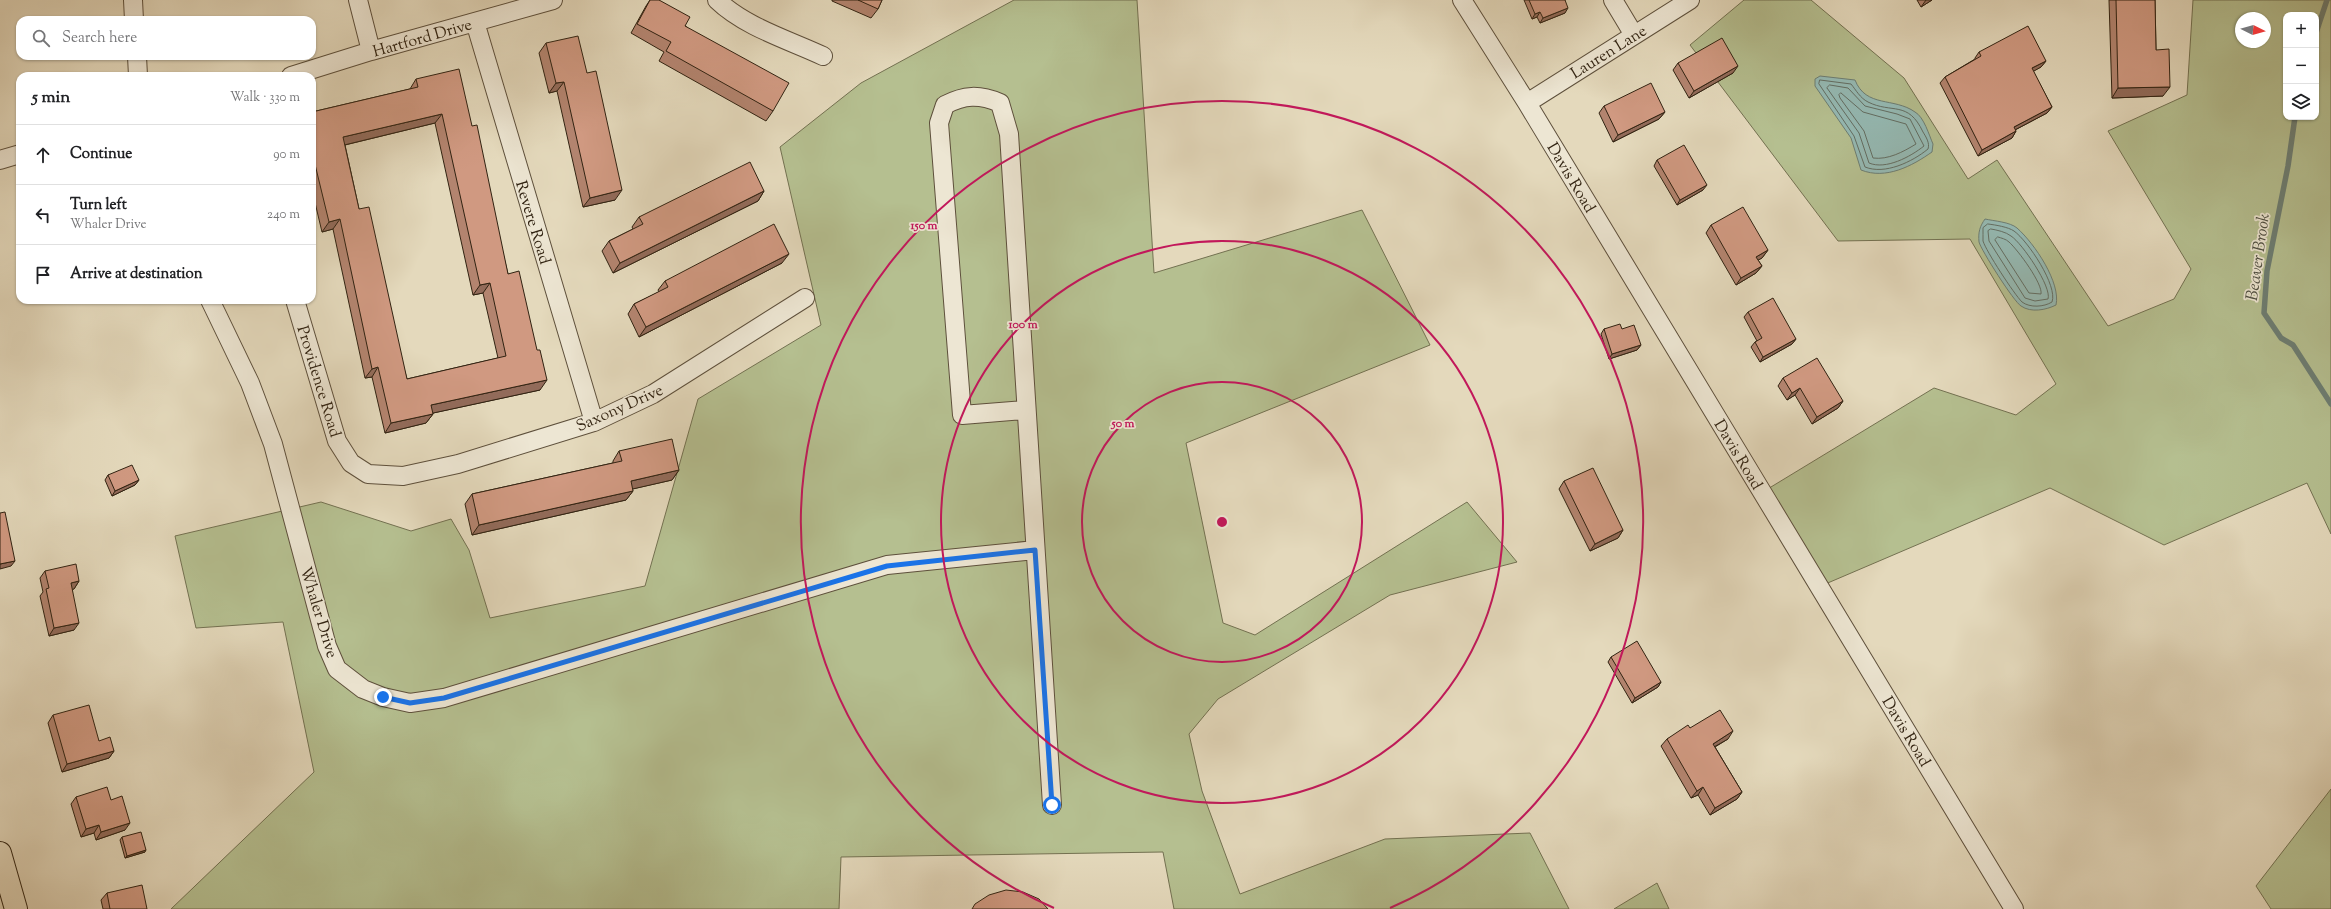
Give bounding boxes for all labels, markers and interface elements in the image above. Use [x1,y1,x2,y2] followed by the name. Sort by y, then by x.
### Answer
[2235,12,2271,48] north arrow
[2283,12,2319,120] map controls
[2283,12,2319,48] button: +
[370,14,475,65] street label: Hartford Drive
[16,16,316,60] search box
[1567,21,1652,86] street label: Lauren Lane
[30,27,52,49] icon: search
[62,28,137,49] text: Search here
[2283,48,2319,84] button: −
[2283,84,2319,120] button: layers
[32,86,70,110] text: 5 min
[230,89,300,107] text: Walk · 330 m
[1540,139,1600,218] street label: Davis Road
[32,144,54,166] icon: ahead
[70,144,132,165] text: Continue
[273,146,300,164] text: 90 m
[508,178,555,267] street label: Revere Road
[70,195,127,216] text: Turn left
[32,204,54,226] icon: left
[267,206,300,224] text: 240 m
[2241,212,2277,302] water label: Beaver Brook
[70,216,147,234] text: Whaler Drive
[909,217,938,235] text: 150 m
[32,264,54,286] icon: arrive
[70,264,203,285] text: Arrive at destination
[1007,316,1038,334] text: 100 m
[290,323,346,440] street label: Providence Road
[573,380,667,439] street label: Saxony Drive
[1111,415,1135,433] text: 50 m
[1707,416,1767,495] street label: Davis Road
[1215,515,1229,529] centre of rings
[293,564,342,661] street label: Whaler Drive
[374,688,392,706] route end
[1875,693,1935,772] street label: Davis Road
[1043,796,1061,814] route start

